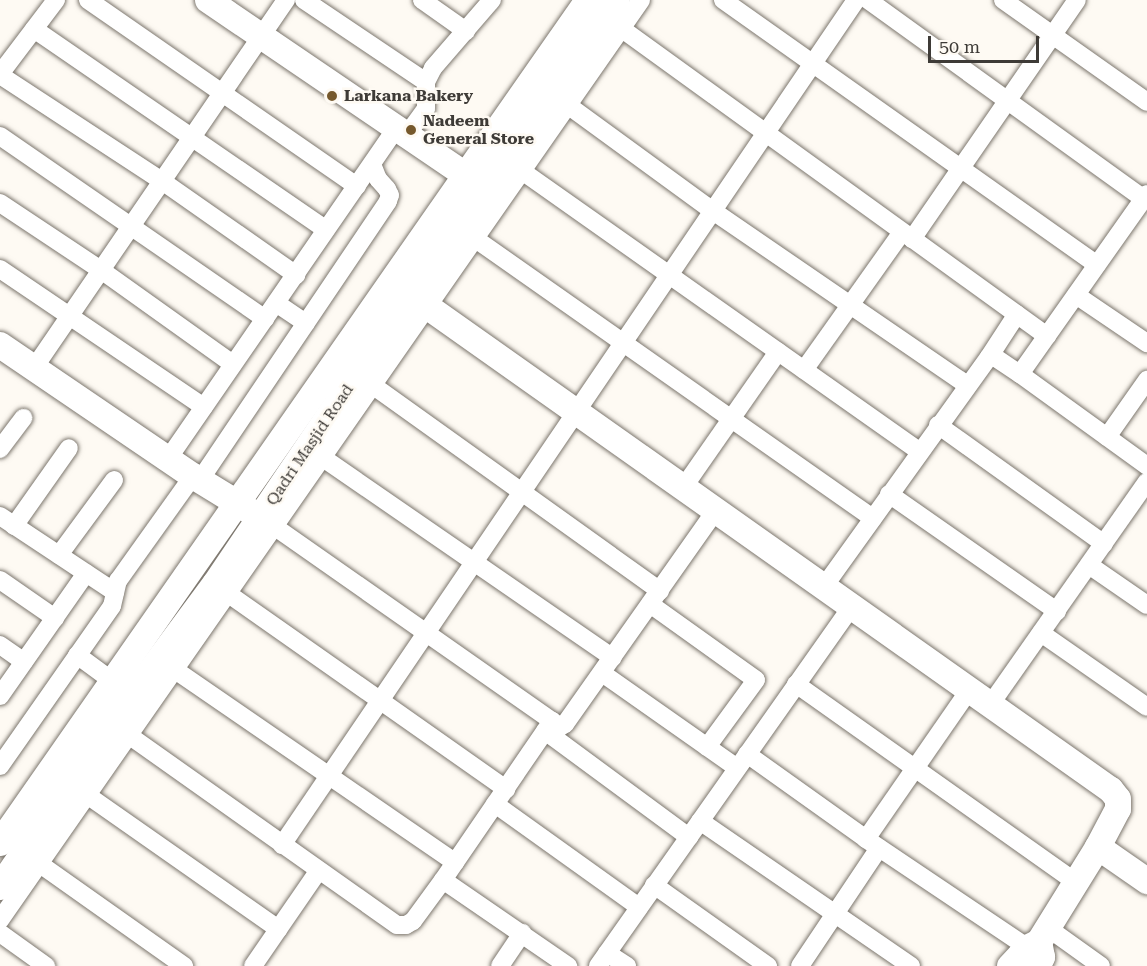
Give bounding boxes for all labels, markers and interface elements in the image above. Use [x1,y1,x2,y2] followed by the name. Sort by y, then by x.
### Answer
[931,24,1042,62] scale bar
[939,36,980,57] text: 50 m
[344,86,473,106] place label: Larkana Bakery
[325,89,339,103] marker: Larkana Bakery
[423,111,534,149] place label: Nadeem General Store
[404,123,418,137] marker: Nadeem General Store
[262,381,358,509] street label: Qadri Masjid Road

